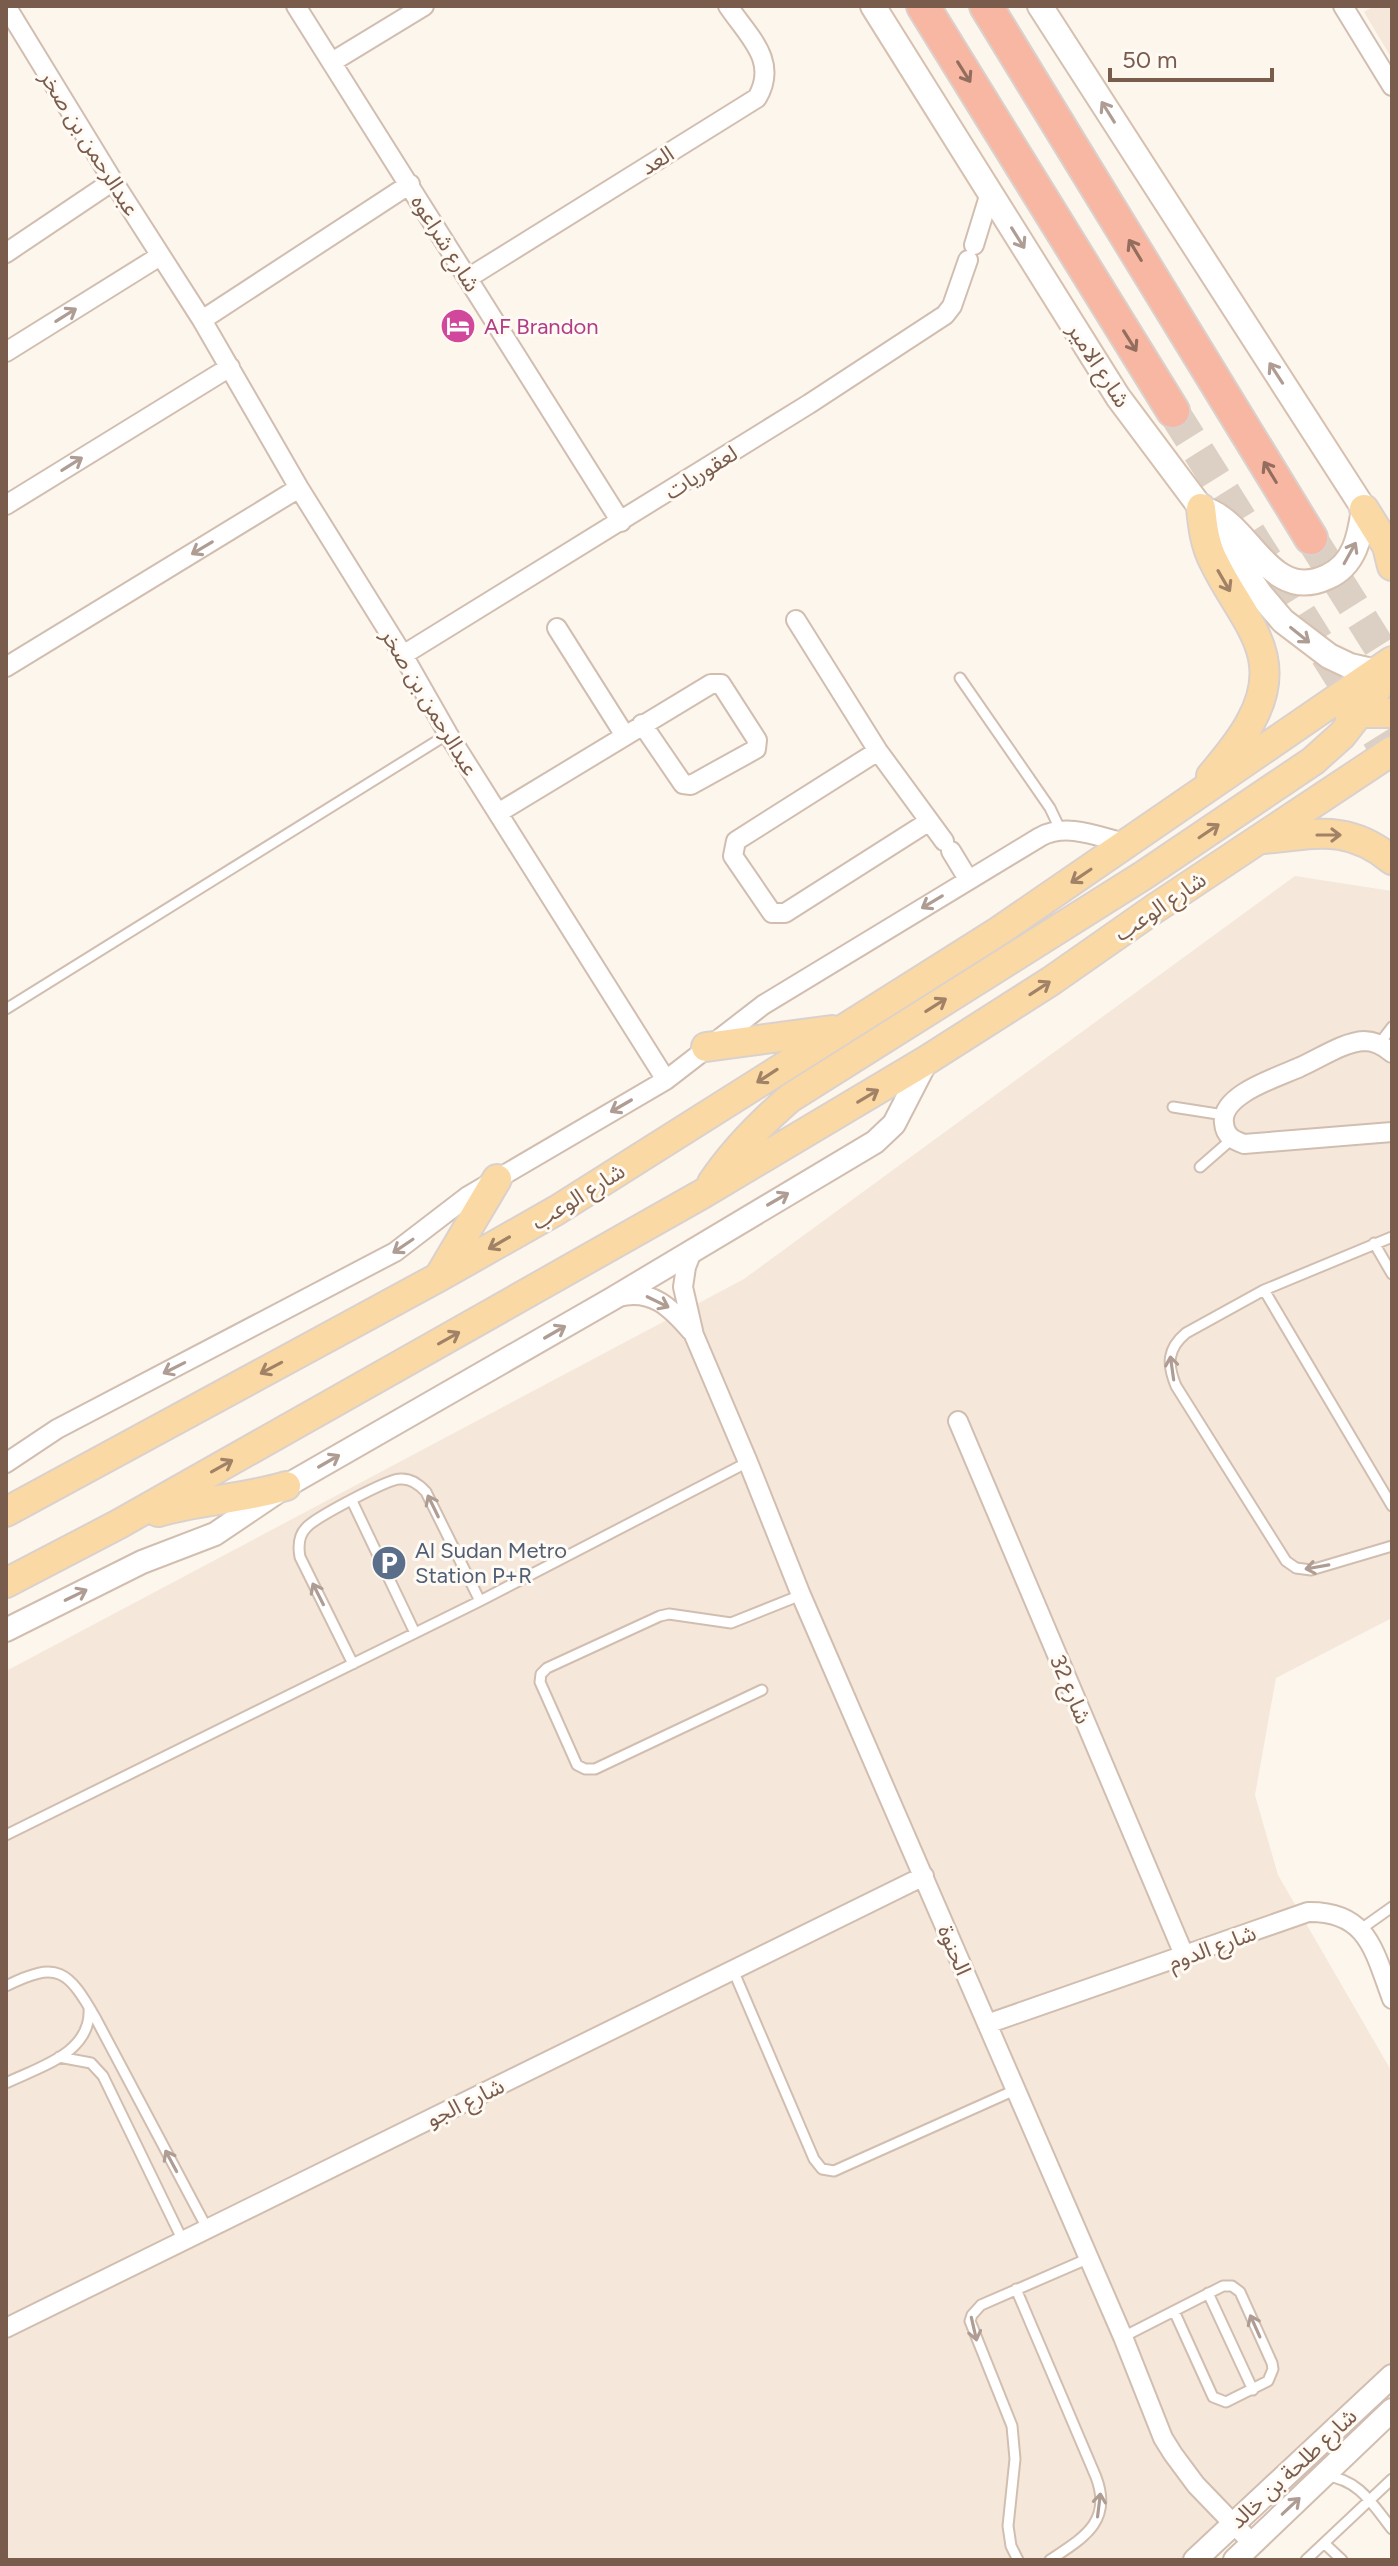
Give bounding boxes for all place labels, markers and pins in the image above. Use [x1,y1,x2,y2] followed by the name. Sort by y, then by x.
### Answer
[439,307,477,345] hotel icon: AF Brandon
[484,313,599,340] place label: AF Brandon
[415,1537,567,1589] place label: Al Sudan Metro Station P+R
[370,1544,408,1582] parking icon: Al Sudan Metro Station P+R

